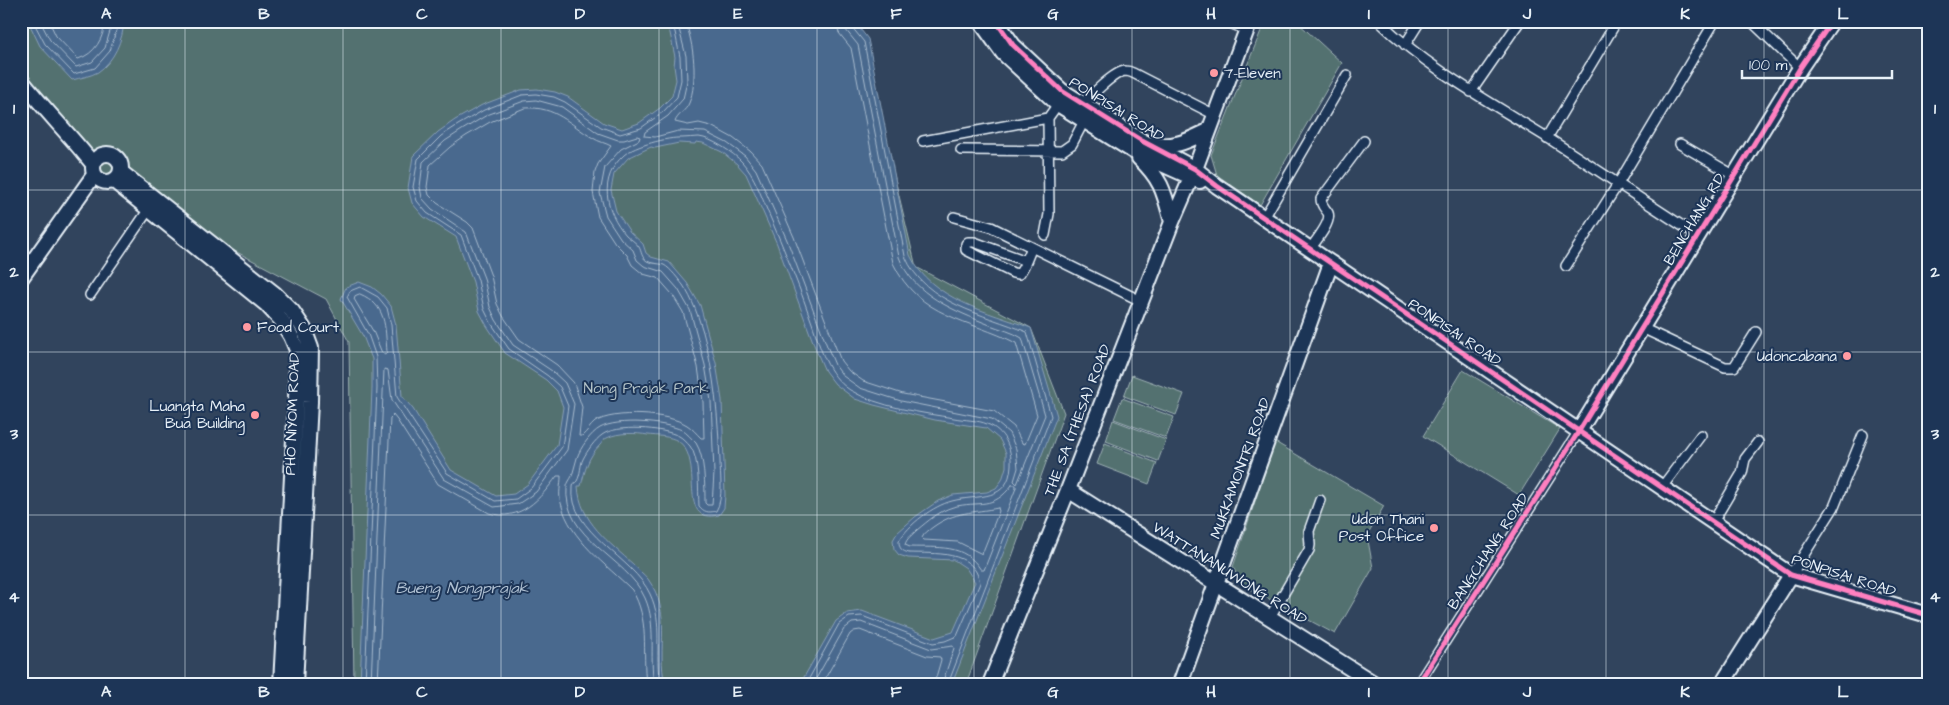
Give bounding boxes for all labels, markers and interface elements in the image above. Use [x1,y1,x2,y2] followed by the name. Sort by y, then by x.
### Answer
[101,3,112,25] text: A
[258,3,270,25] text: B
[416,3,428,25] text: C
[575,3,586,25] text: D
[733,3,743,25] text: E
[890,3,902,25] text: F
[1047,3,1059,25] text: G
[1206,3,1216,25] text: H
[1368,3,1370,25] text: I
[1522,3,1532,25] text: J
[1680,3,1690,25] text: K
[1837,3,1849,25] text: L
[1742,48,1892,80] scale bar
[1749,55,1788,76] text: 100 m
[1224,63,1281,84] place label: 7-Eleven
[1208,67,1220,79] marker: 7-Eleven
[1065,72,1169,147] street label: PONPISAI ROAD
[13,98,16,120] text: 1
[1934,98,1937,120] text: 1
[1659,169,1730,269] street label: BENCHANG RD
[8,261,19,283] text: 2
[1929,261,1940,283] text: 2
[1404,293,1506,372] street label: PONPISAI ROAD
[257,317,339,338] place label: Food Court
[241,321,253,333] marker: Food Court
[1039,341,1116,499] street label: THE SA (THESA) ROAD
[1757,346,1837,367] place label: Udoncabana
[1841,350,1853,362] marker: Udoncabana
[280,352,305,476] street label: PHO NIYOM ROAD
[584,378,708,400] park label: Nong Prajak Park
[1205,394,1276,542] street label: MUKKAMONTRI ROAD
[149,396,245,435] place label: Luangta Maha Bua Building
[249,409,261,421] marker: Luangta Maha Bua Building
[9,423,19,445] text: 3
[1930,423,1940,445] text: 3
[1443,489,1534,614] street label: BANGCHANG ROAD
[1339,509,1425,547] place label: Udon Thani Post Office
[1148,517,1311,630] street label: WATTANANUWONG ROAD
[1428,522,1440,534] marker: Udon Thani Post Office
[1789,549,1899,602] street label: PONPISAI ROAD
[396,577,530,600] water label: Bueng Nongprajak
[9,586,20,608] text: 4
[1930,586,1941,608] text: 4
[101,681,112,703] text: A
[258,681,270,703] text: B
[416,681,428,703] text: C
[575,681,586,703] text: D
[733,681,743,703] text: E
[890,681,902,703] text: F
[1047,681,1059,703] text: G
[1206,681,1216,703] text: H
[1368,681,1370,703] text: I
[1522,681,1532,703] text: J
[1680,681,1690,703] text: K
[1837,681,1849,703] text: L

